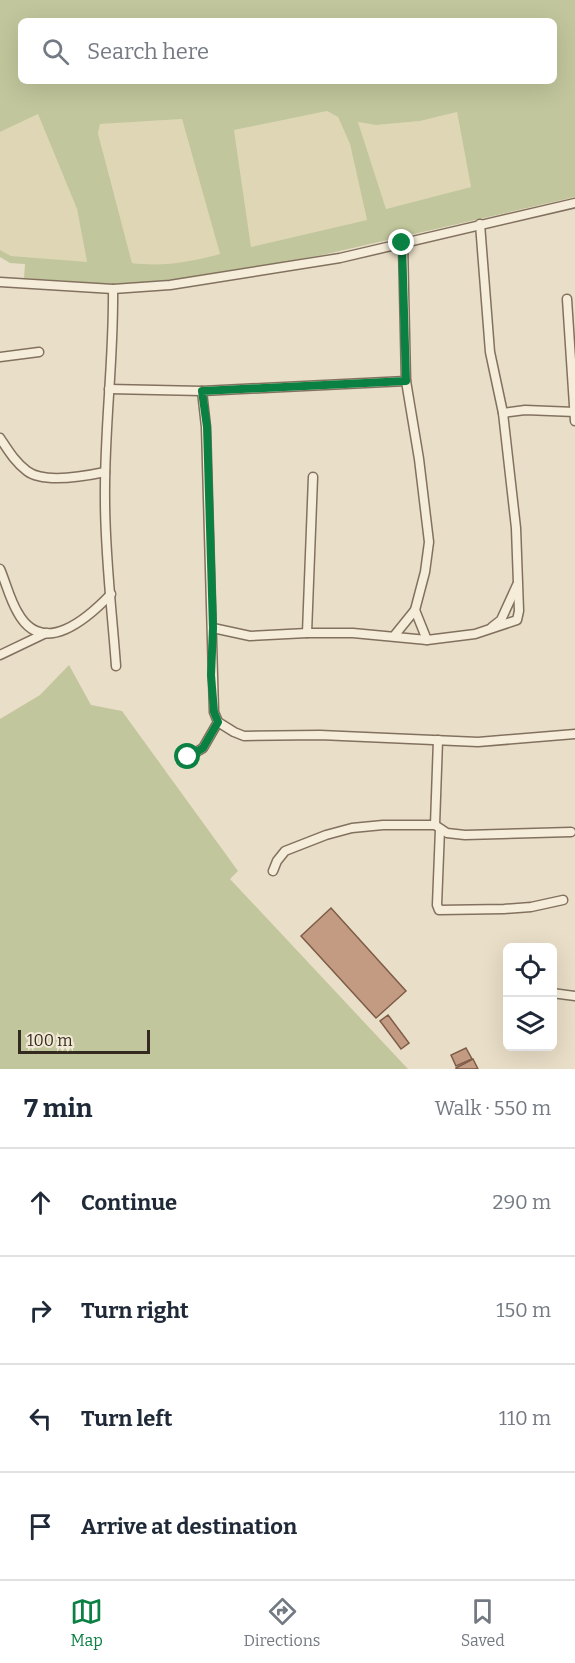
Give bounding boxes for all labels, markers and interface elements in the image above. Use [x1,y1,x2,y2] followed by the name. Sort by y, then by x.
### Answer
[18,18,557,84] search box
[39,35,72,68] icon: search
[87,38,209,65] text: Search here
[388,229,414,255] route end
[174,743,200,769] route start
[503,943,557,1051] map controls
[503,943,557,997] button: locate
[503,997,557,1051] button: layers
[18,1027,150,1054] scale bar
[27,1031,72,1050] text: 100 m
[24,1093,92,1124] text: 7 min
[435,1096,551,1120] text: Walk · 550 m
[24,1186,57,1219] icon: ahead
[81,1189,177,1216] text: Continue
[493,1190,551,1214] text: 290 m
[24,1294,57,1327] icon: right
[81,1297,189,1324] text: Turn right
[496,1298,551,1322] text: 150 m
[24,1402,57,1435] icon: left
[81,1405,173,1432] text: Turn left
[499,1406,551,1430] text: 110 m
[24,1510,57,1543] icon: arrive
[81,1513,297,1540] text: Arrive at destination
[70,1595,103,1650] tab: Map
[244,1595,321,1650] tab: Directions
[461,1595,505,1650] tab: Saved

